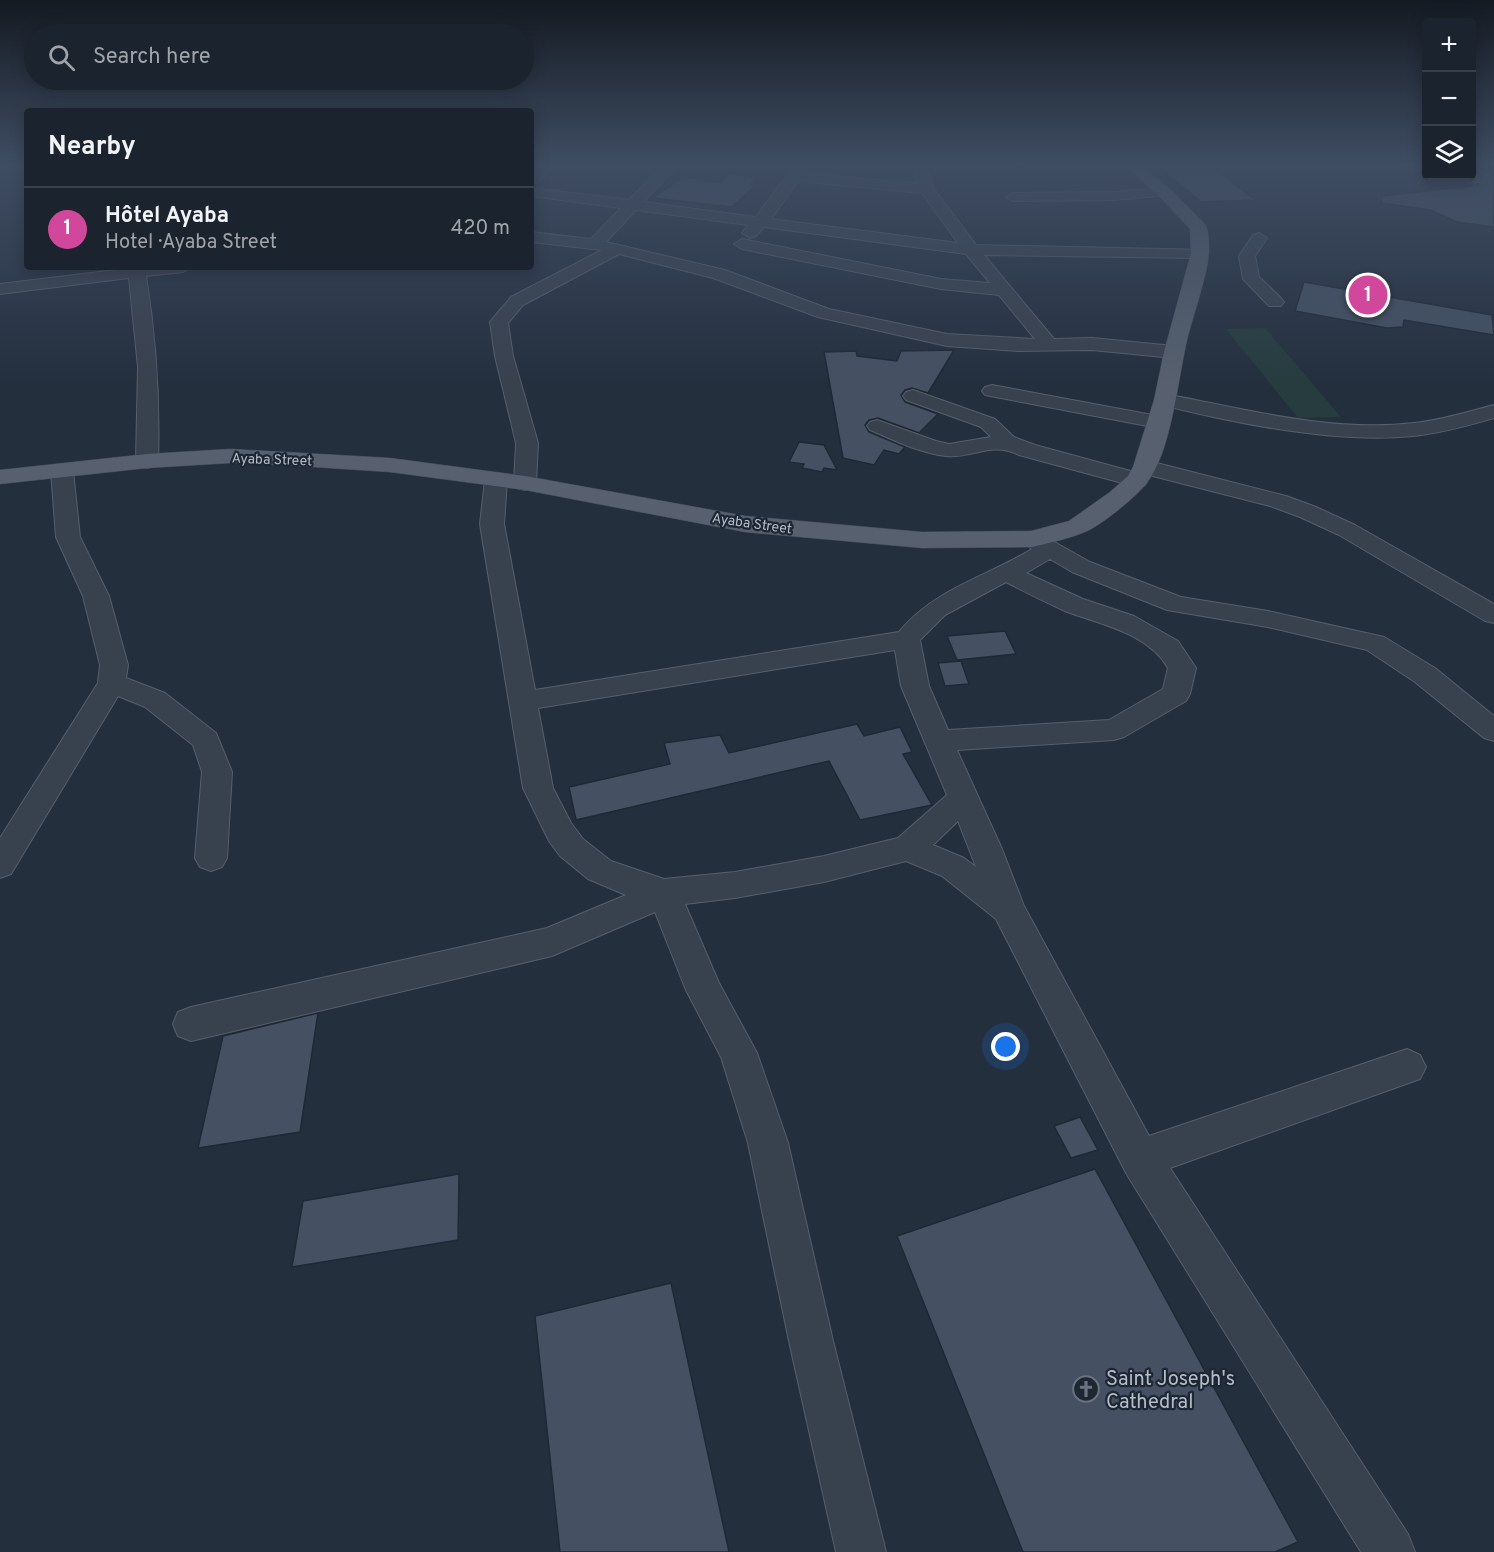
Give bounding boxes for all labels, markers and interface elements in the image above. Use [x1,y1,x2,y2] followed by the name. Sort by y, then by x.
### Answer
[1422,18,1476,180] map controls
[1422,18,1476,72] button: +
[24,24,534,90] search box
[45,41,78,74] icon: search
[93,44,211,71] text: Search here
[1422,72,1476,126] button: −
[1422,126,1476,180] button: layers
[48,131,136,164] text: Nearby
[105,203,229,230] text: Hôtel Ayaba
[64,216,72,242] text: 1
[451,216,510,242] text: 420 m
[105,230,277,256] text: Hotel · Ayaba Street
[1348,272,1388,318] pin: 1
[231,451,313,470] street label: Ayaba Street
[711,510,793,539] street label: Ayaba Street
[991,1032,1020,1061] your location
[1106,1367,1235,1416] place label: Saint Joseph's Cathedral
[1071,1374,1101,1404] church icon: Saint Joseph's Cathedral

